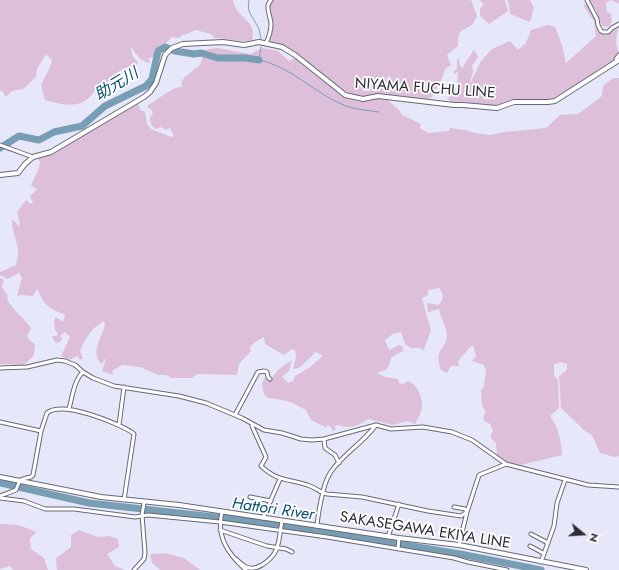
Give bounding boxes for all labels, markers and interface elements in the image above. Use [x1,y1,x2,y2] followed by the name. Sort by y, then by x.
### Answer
[91,64,143,106] water label: 助元川
[354,75,496,103] street label: NIYAMA FUCHU LINE
[231,495,315,525] water label: Hattori River
[339,509,511,553] street label: SAKASEGAWA EKIYA LINE
[563,514,603,554] north arrow
[585,531,603,544] text: N

